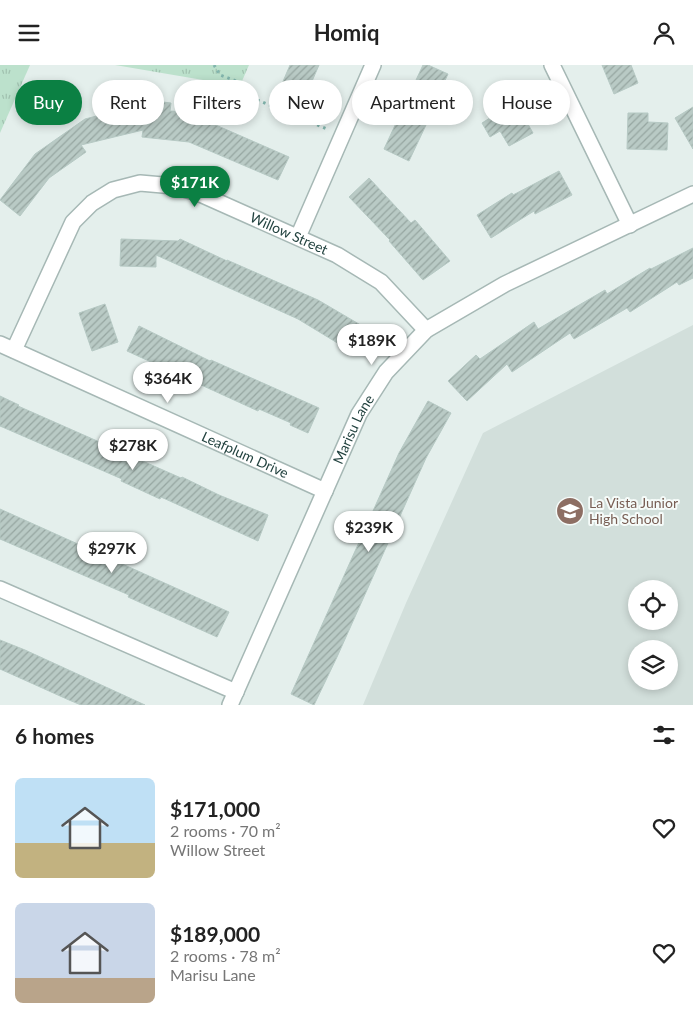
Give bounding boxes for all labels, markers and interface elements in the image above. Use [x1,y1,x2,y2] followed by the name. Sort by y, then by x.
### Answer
[15,19,43,47] icon: menu
[314,19,379,46] text: Homiq
[650,19,678,47] icon: person
[15,80,82,125] chip: Buy
[92,80,164,125] chip: Rent
[174,80,259,125] chip: Filters
[269,80,342,125] chip: New
[352,80,473,125] chip: Apartment
[483,80,570,125] chip: House
[160,165,230,208] pin: $171K
[171,172,219,191] text: $171K
[247,208,331,258] street label: Willow Street
[337,323,407,366] pin: $189K
[348,330,396,349] text: $189K
[133,361,203,404] pin: $364K
[144,368,192,387] text: $364K
[329,391,377,466] street label: Marisu Lane
[199,427,291,481] street label: Leafplum Drive
[98,429,168,471] pin: $278K
[109,435,157,454] text: $278K
[589,494,678,527] place label: La Vista Junior High School
[555,496,585,526] school or university icon: La Vista Junior High School
[334,511,404,553] pin: $239K
[345,517,393,536] text: $239K
[77,531,147,574] pin: $297K
[88,538,136,557] text: $297K
[628,580,678,690] map controls
[628,580,678,630] button: locate
[628,640,678,690] button: layers
[650,721,678,749] icon: filters
[15,723,94,748] text: 6 homes
[170,796,260,821] text: $171,000
[55,798,115,858] icon: home
[650,814,678,842] icon: heart
[170,821,281,840] text: 2 rooms · 70 m²
[170,840,265,859] text: Willow Street
[170,921,260,946] text: $189,000
[55,923,115,983] icon: home
[650,939,678,967] icon: heart
[170,946,281,965] text: 2 rooms · 78 m²
[170,965,256,984] text: Marisu Lane

